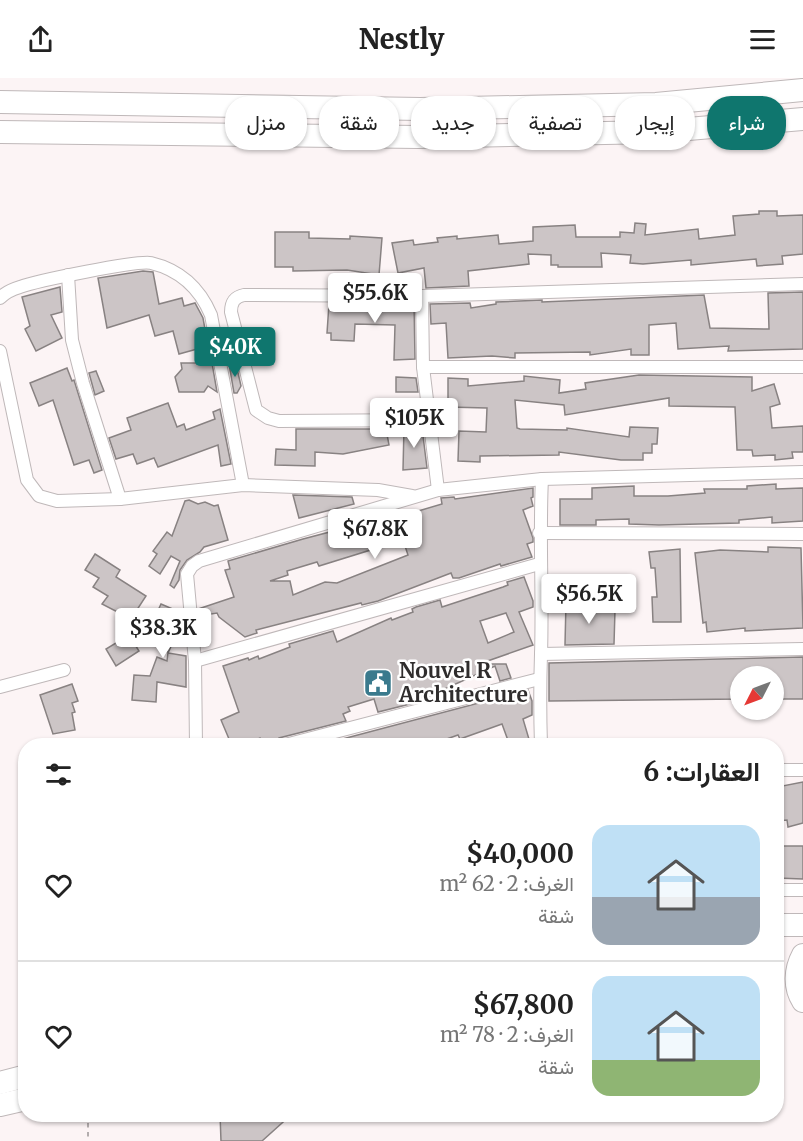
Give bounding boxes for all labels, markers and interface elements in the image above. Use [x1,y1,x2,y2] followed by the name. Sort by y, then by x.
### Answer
[359,22,444,56] text: Nestly
[24,23,57,56] icon: share
[746,23,779,56] icon: menu
[225,96,307,150] chip: منزل
[319,96,399,150] chip: شقة
[411,96,496,150] chip: جديد
[508,96,603,150] chip: تصفية
[615,96,695,150] chip: إيجار
[707,96,786,150] chip: شراء
[326,273,424,324] pin: $55.6K
[342,280,408,305] text: $55.6K
[199,327,271,378] pin: $40K
[208,334,262,359] text: $40K
[372,398,456,449] pin: $105K
[384,405,444,430] text: $105K
[326,509,424,560] pin: $67.8K
[342,516,408,541] text: $67.8K
[540,574,638,625] pin: $56.5K
[555,581,623,606] text: $56.5K
[114,608,212,659] pin: $38.3K
[129,615,197,640] text: $38.3K
[398,657,528,708] place label: Nouvel R Architecture
[730,666,784,720] north arrow
[730,666,784,720] map controls
[362,667,394,699] public building icon: Nouvel R Architecture
[643,755,760,788] text: العقارات: 6
[42,758,75,791] icon: filters
[466,837,574,870] text: $40,000
[640,849,712,921] icon: home
[42,869,75,902] icon: heart
[440,871,574,896] text: الغرف: 2 · 62 m²
[538,903,574,928] text: شقة
[473,988,574,1021] text: $67,800
[640,1000,712,1072] icon: home
[42,1020,75,1053] icon: heart
[440,1022,574,1047] text: الغرف: 2 · 78 m²
[538,1054,574,1079] text: شقة

